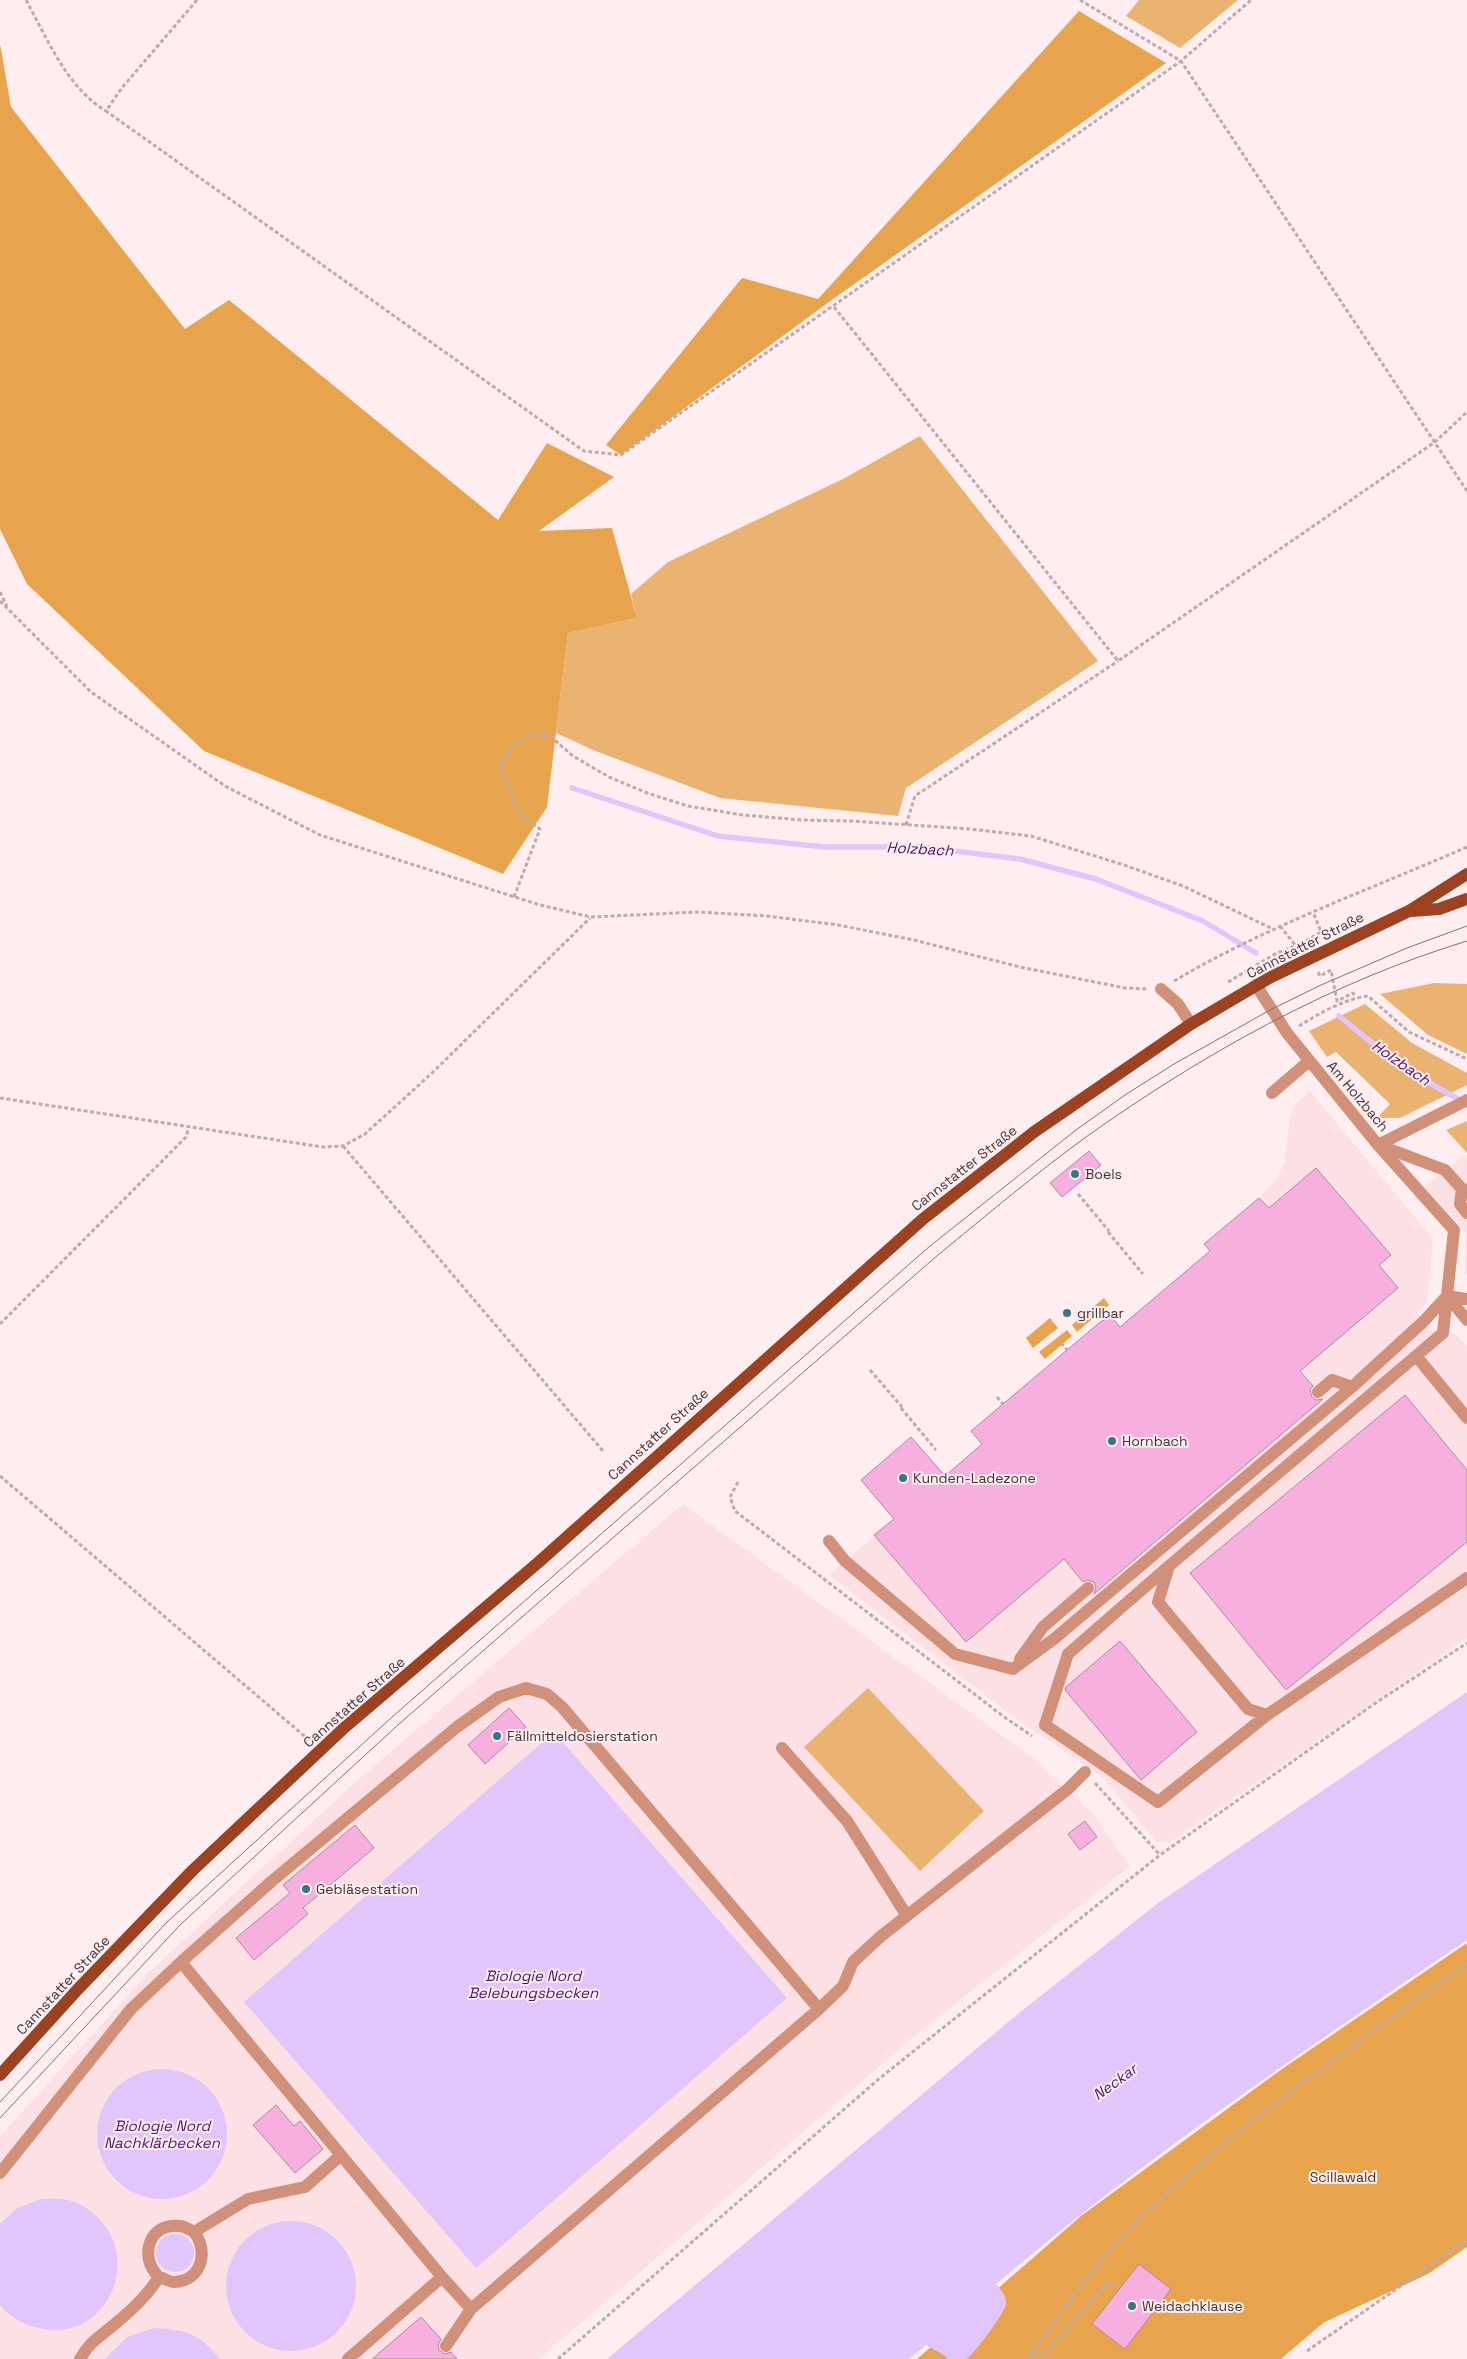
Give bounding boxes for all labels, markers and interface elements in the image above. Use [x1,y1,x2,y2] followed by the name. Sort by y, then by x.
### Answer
[886,837,955,860] water label: Holzbach
[1243,908,1367,982] street label: Cannstatter Straße
[1368,1036,1435,1090] water label: Holzbach
[1323,1057,1393,1135] street label: Am Holzbach
[908,1121,1020,1215] street label: Cannstatter Straße
[1085,1165,1122,1183] place label: Boels
[1069,1168,1081,1180] marker: Boels
[1077,1304,1124,1322] place label: grillbar
[1061,1307,1073,1319] marker: grillbar
[604,1384,712,1484] street label: Cannstatter Straße
[1122,1432,1188,1450] place label: Hornbach
[1106,1435,1118,1447] marker: Hornbach
[913,1469,1036,1487] place label: Kunden-Ladezone
[897,1472,909,1484] marker: Kunden-Ladezone
[299,1653,409,1751] street label: Cannstatter Straße
[507,1727,658,1745] place label: Fällmitteldosierstation
[491,1730,503,1742] marker: Fällmitteldosierstation
[316,1880,418,1898] place label: Gebläsestation
[300,1883,312,1895] marker: Gebläsestation
[12,1932,114,2038] street label: Cannstatter Straße
[468,1966,599,2002] water label: Biologie Nord Belebungsbecken
[1089,2058,1142,2104] water label: Neckar
[104,2116,221,2152] water label: Biologie Nord Nachklärbecken
[1310,2168,1376,2186] park label: Scillawald
[1142,2297,1243,2315] place label: Weidachklause
[1126,2300,1138,2312] marker: Weidachklause

